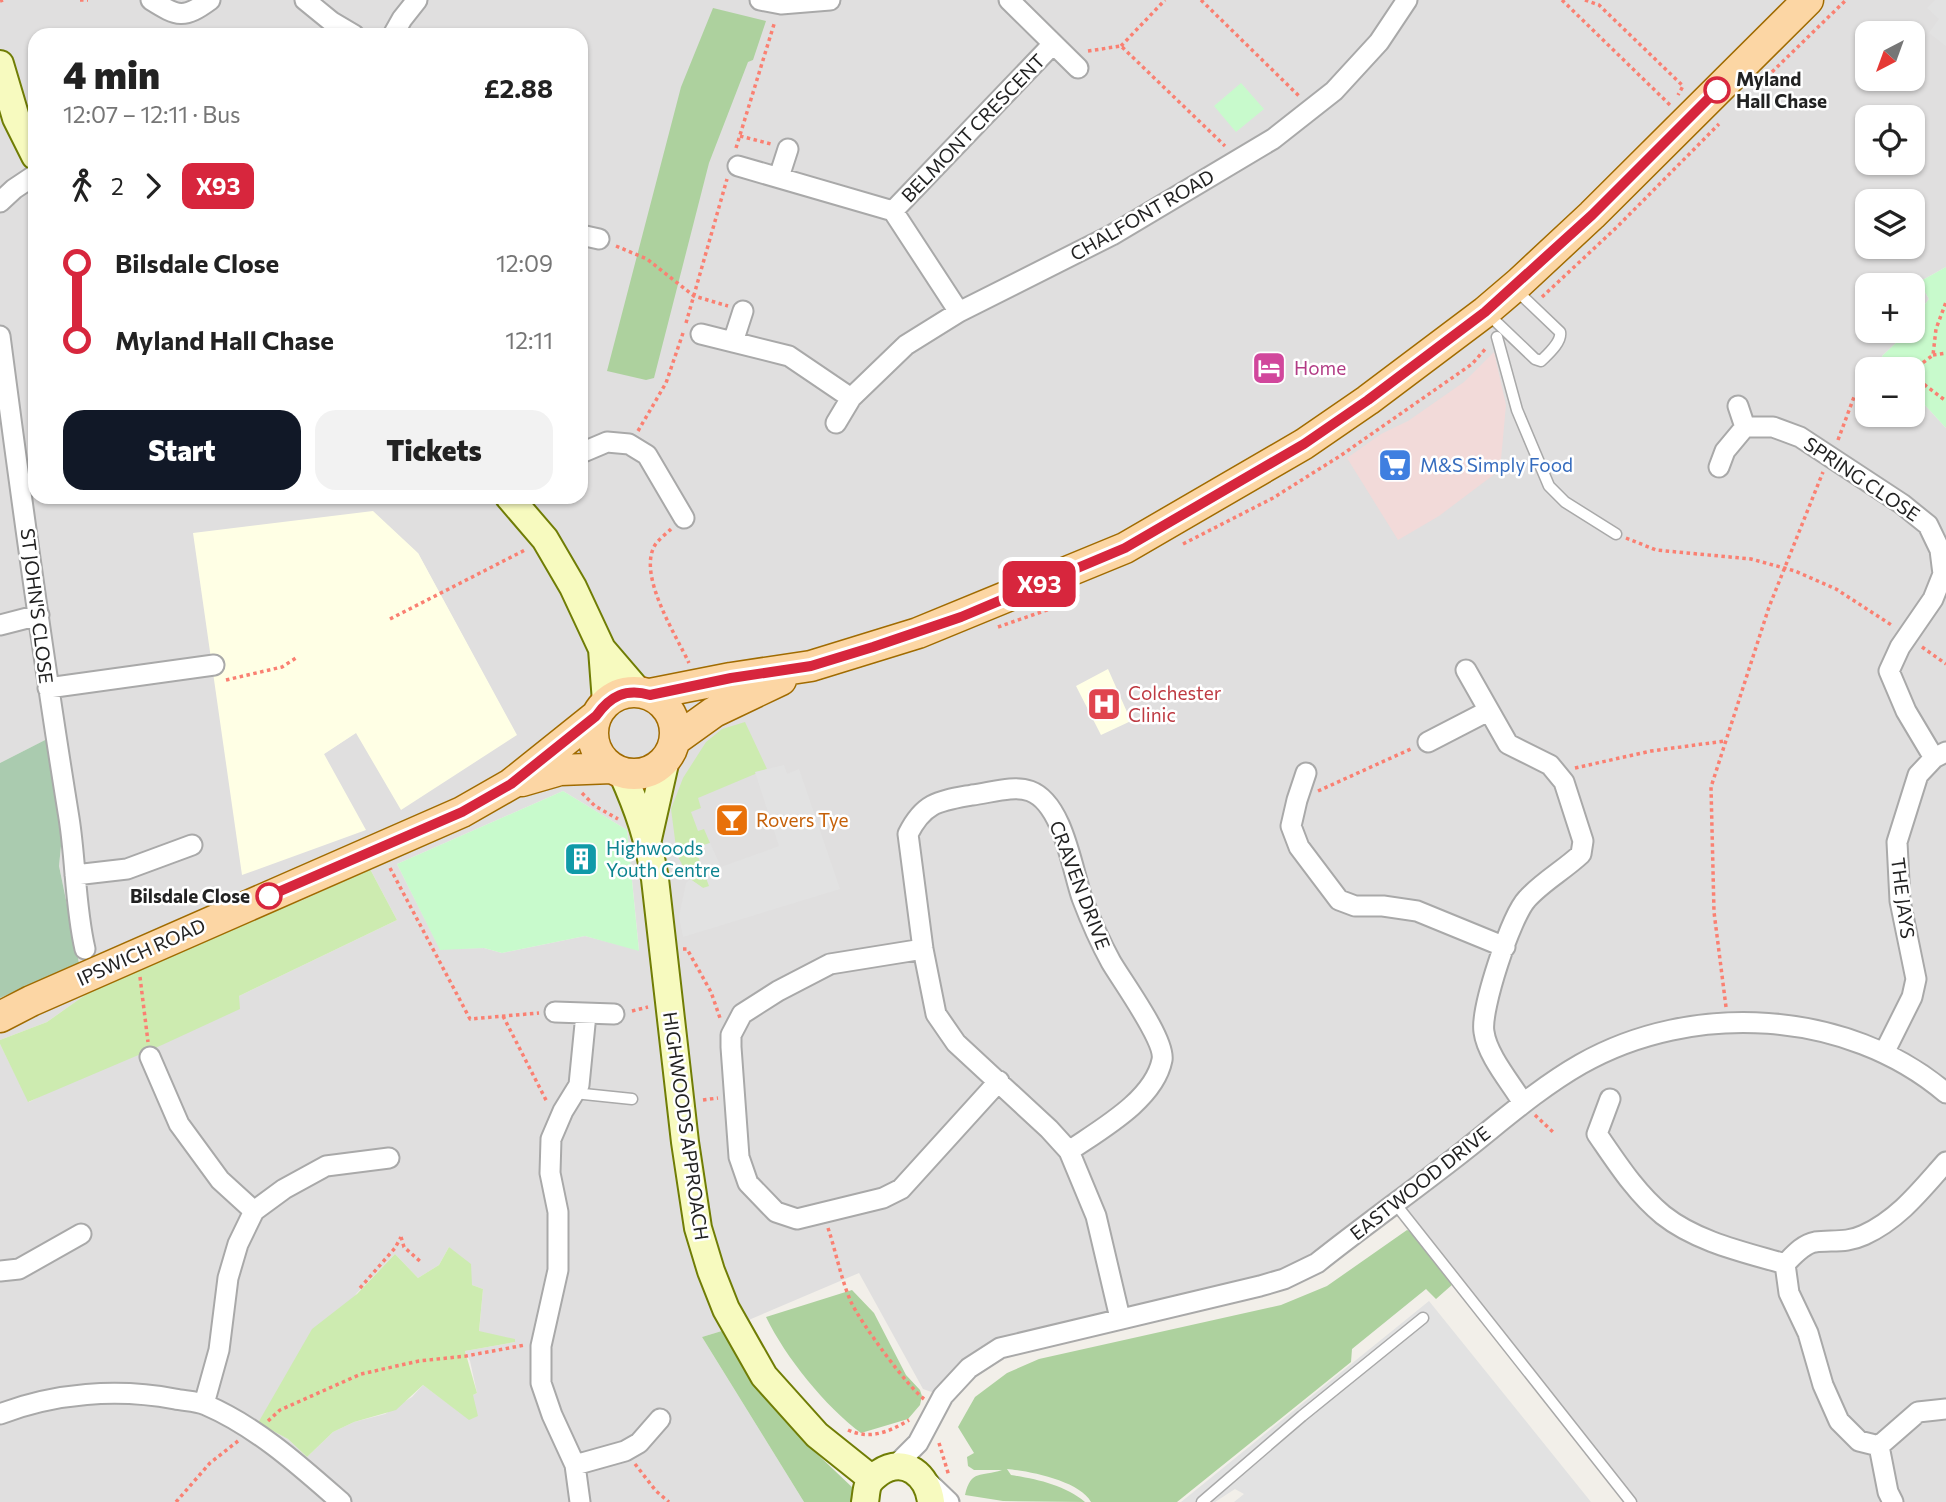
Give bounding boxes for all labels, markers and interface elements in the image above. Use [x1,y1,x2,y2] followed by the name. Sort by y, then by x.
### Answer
[1855,21,1925,91] north arrow
[1855,21,1925,427] map controls
[896,49,1049,206] street label: BELMONT CRESCENT
[63,50,160,97] text: 4 min
[1736,67,1827,112] place label: Myland Hall Chase
[484,72,553,103] text: £2.88
[1704,77,1730,103] marker: Myland Hall Chase
[63,100,241,128] text: 12:07 – 12:11 · Bus
[1855,105,1925,175] button: locate
[1066,164,1218,265] street label: CHALFONT ROAD
[63,167,101,205] icon: walk
[134,167,172,205] icon: forward
[196,171,240,200] text: X93
[111,172,124,200] text: 2
[1855,189,1925,259] button: layers
[115,247,279,278] text: Bilsdale Close
[496,249,553,277] text: 12:09
[1855,273,1925,343] button: +
[115,324,334,355] text: Myland Hall Chase
[505,326,553,354] text: 12:11
[1250,349,1288,387] hotel icon: Home
[1294,356,1346,379] place label: Home
[1855,357,1925,427] button: −
[63,410,301,490] button: Start
[315,410,553,490] button: Tickets
[1800,431,1924,526] street label: SPRING CLOSE
[1376,446,1414,484] supermarket icon: M&S Simply Food
[1420,453,1573,476] place label: M&S Simply Food
[17,527,58,685] street label: ST JOHN'S CLOSE
[999,561,1079,607] line badge: X93
[1017,569,1061,598] text: X93
[1128,681,1222,726] place label: Colchester Clinic
[1085,685,1123,723] hospital icon: Colchester Clinic
[713,801,751,839] bar icon: Rovers Tye
[756,808,849,831] place label: Rovers Tye
[1045,817,1116,952] street label: CRAVEN DRIVE
[606,836,720,881] place label: Highwoods Youth Centre
[562,840,600,878] building icon: Highwoods Youth Centre
[1887,856,1920,940] street label: THE JAYS
[256,883,282,909] marker: Bilsdale Close
[130,884,250,907] place label: Bilsdale Close
[73,913,209,990] street label: IPSWICH ROAD
[659,1010,714,1242] street label: HIGHWOODS APPROACH
[1345,1121,1494,1244] street label: EASTWOOD DRIVE

